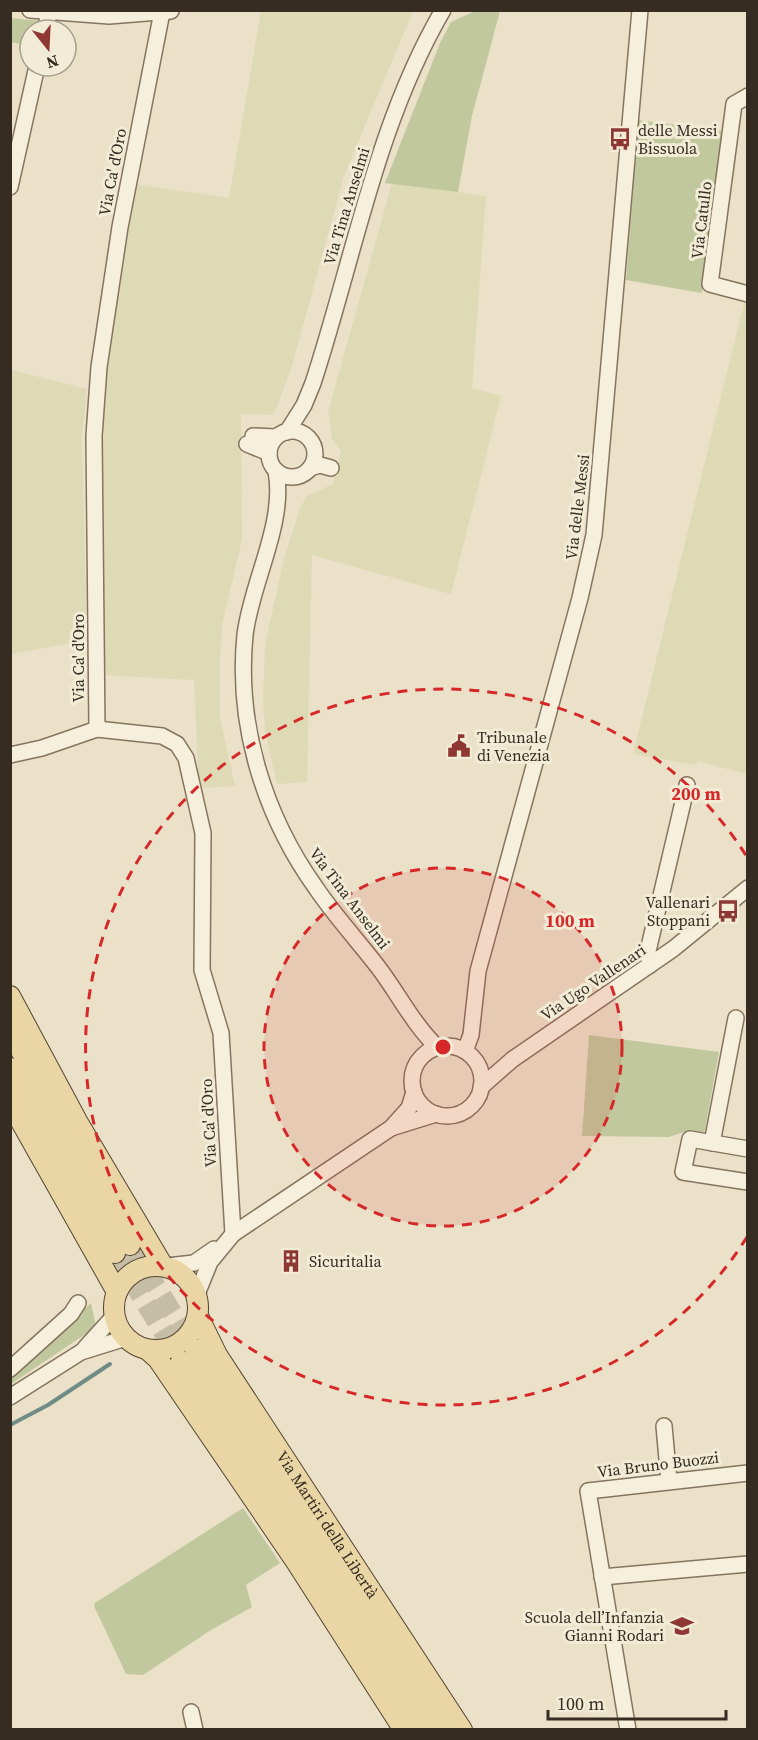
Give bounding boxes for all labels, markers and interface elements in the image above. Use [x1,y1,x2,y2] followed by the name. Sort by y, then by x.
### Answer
[18,18,78,78] north arrow
[43,50,62,75] text: N
[638,119,718,159] place label: delle Messi Bissuola
[93,126,131,218] street label: Via Ca' d'Oro
[607,126,633,152] bus stop icon: delle Messi Bissuola
[318,144,374,267] street label: Via Tina Anselmi
[685,180,717,260] street label: Via Catullo
[560,453,594,561] street label: Via delle Messi
[67,613,89,702] street label: Via Ca' d'Oro
[477,726,551,766] place label: Tribunale di Venezia
[446,733,472,759] public building icon: Tribunale di Venezia
[671,781,721,806] text: 200 m
[305,843,396,953] street label: Via Tina Anselmi
[645,891,710,931] place label: Vallenari Stoppani
[715,898,741,924] bus stop icon: Vallenari Stoppani
[545,908,595,933] text: 100 m
[536,938,650,1025] street label: Via Ugo Vallenari
[433,1037,453,1057] centre of rings
[195,1078,221,1168] street label: Via Ca' d'Oro
[278,1248,304,1274] building icon: Sicuritalia
[309,1250,383,1272] place label: Sicuritalia
[596,1446,720,1482] street label: Via Bruno Buozzi
[272,1447,385,1603] street label: Via Martiri della Libertà
[525,1606,665,1646] place label: Scuola dell’Infanzia Gianni Rodari
[669,1613,695,1639] school or university icon: Scuola dell’Infanzia Gianni Rodari
[548,1683,726,1721] scale bar
[557,1691,604,1716] text: 100 m

